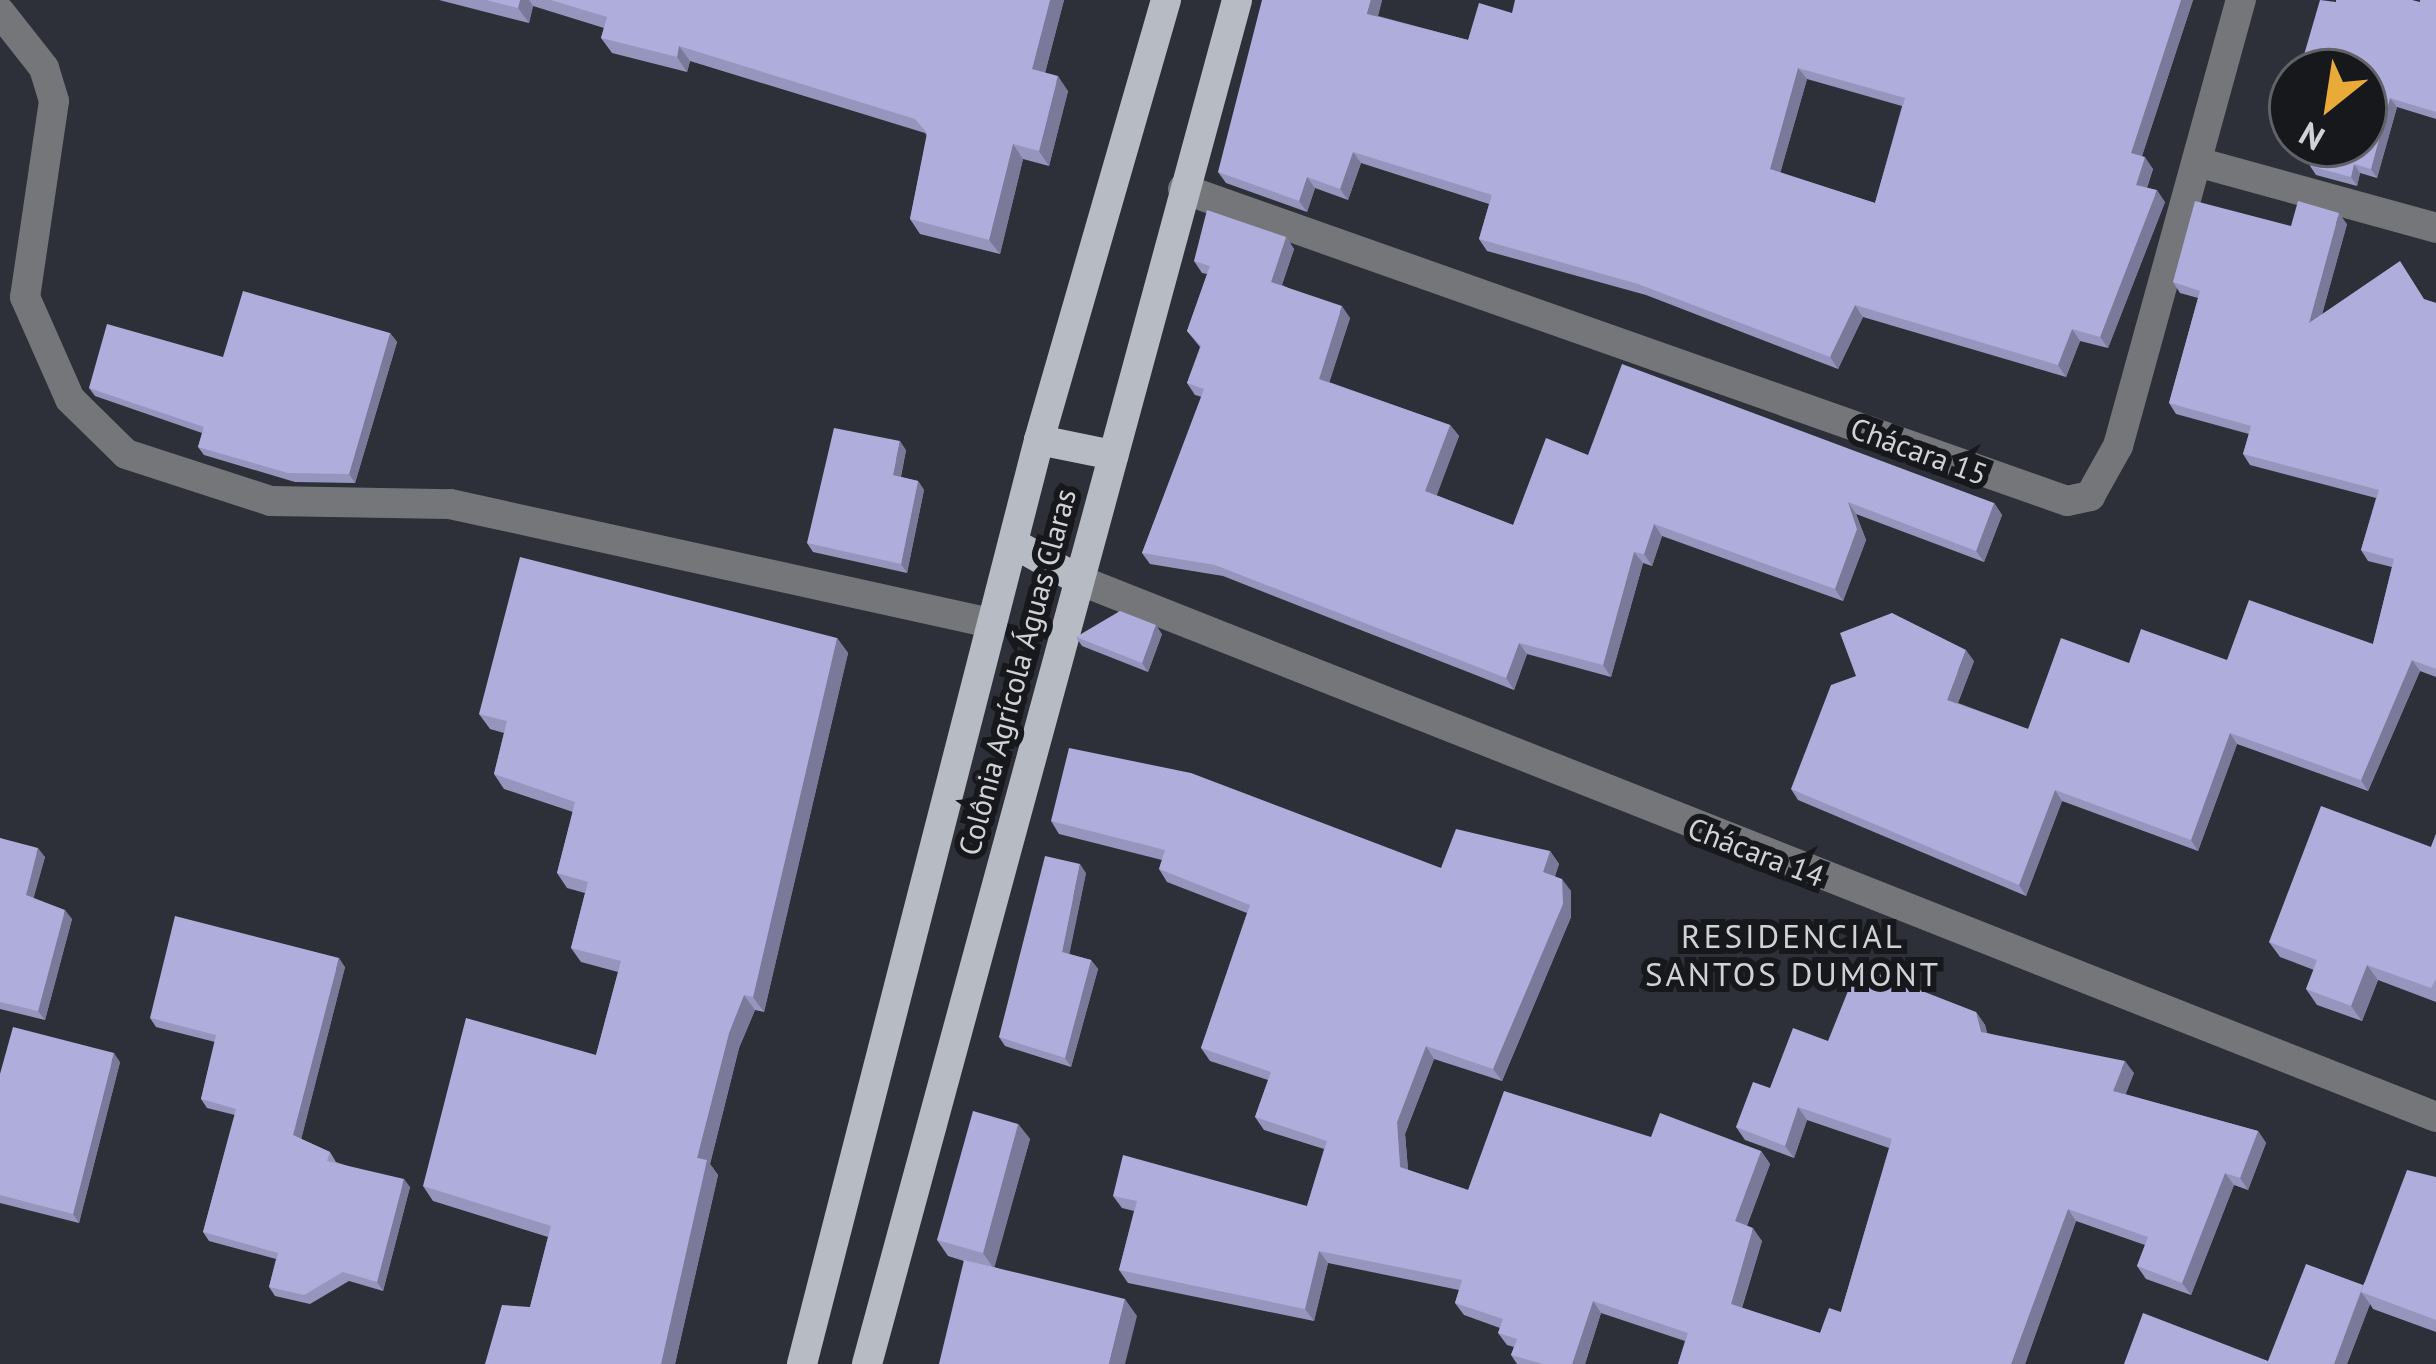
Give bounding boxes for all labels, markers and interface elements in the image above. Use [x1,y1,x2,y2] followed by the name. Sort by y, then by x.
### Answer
[2268,48,2388,168] north arrow
[2291,113,2331,161] text: N
[1846,410,1992,492] street label: Chácara 15
[950,484,1084,860] street label: Colônia Agrícola Águas Claras
[1683,810,1829,894] street label: Chácara 14
[1645,916,1941,994] district label: RESIDENCIAL SANTOS DUMONT

